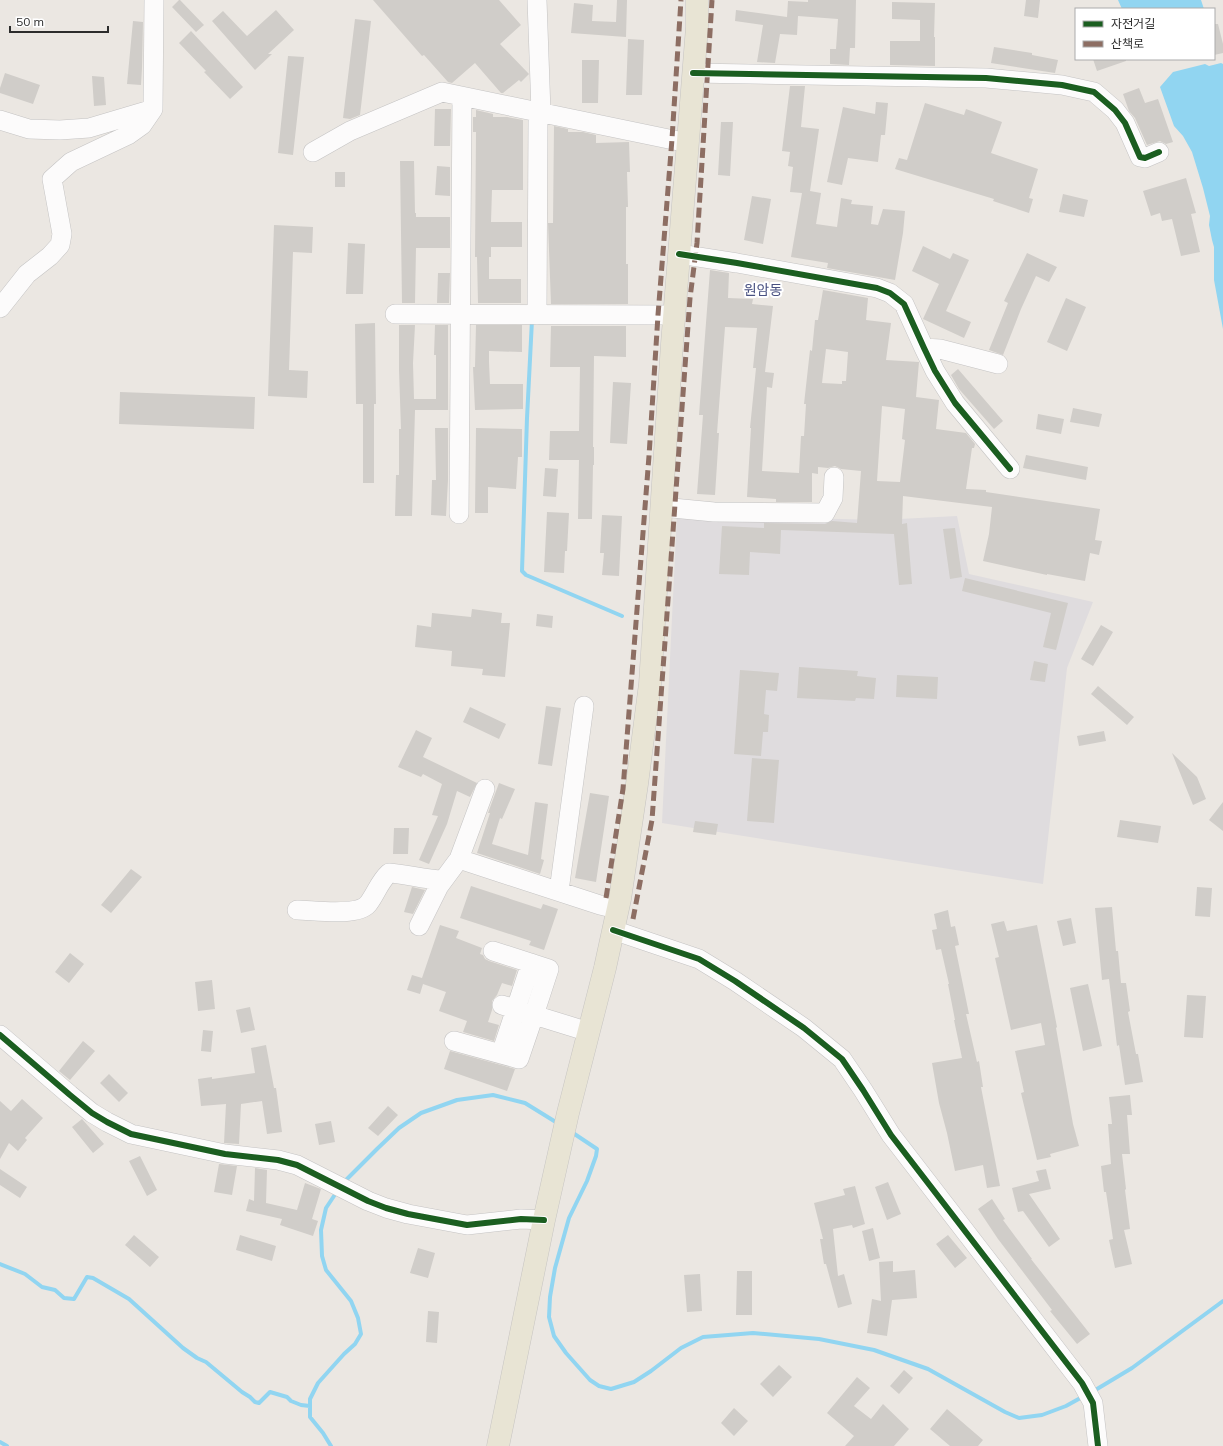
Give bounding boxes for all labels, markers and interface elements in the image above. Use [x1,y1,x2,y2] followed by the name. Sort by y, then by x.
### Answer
[10,8,108,34] scale bar
[1075,8,1215,60] legend
[16,14,44,29] text: 50 m
[1111,16,1155,31] text: 자전거길
[1111,36,1144,51] text: 산책로
[744,281,782,299] district label: 원암동

